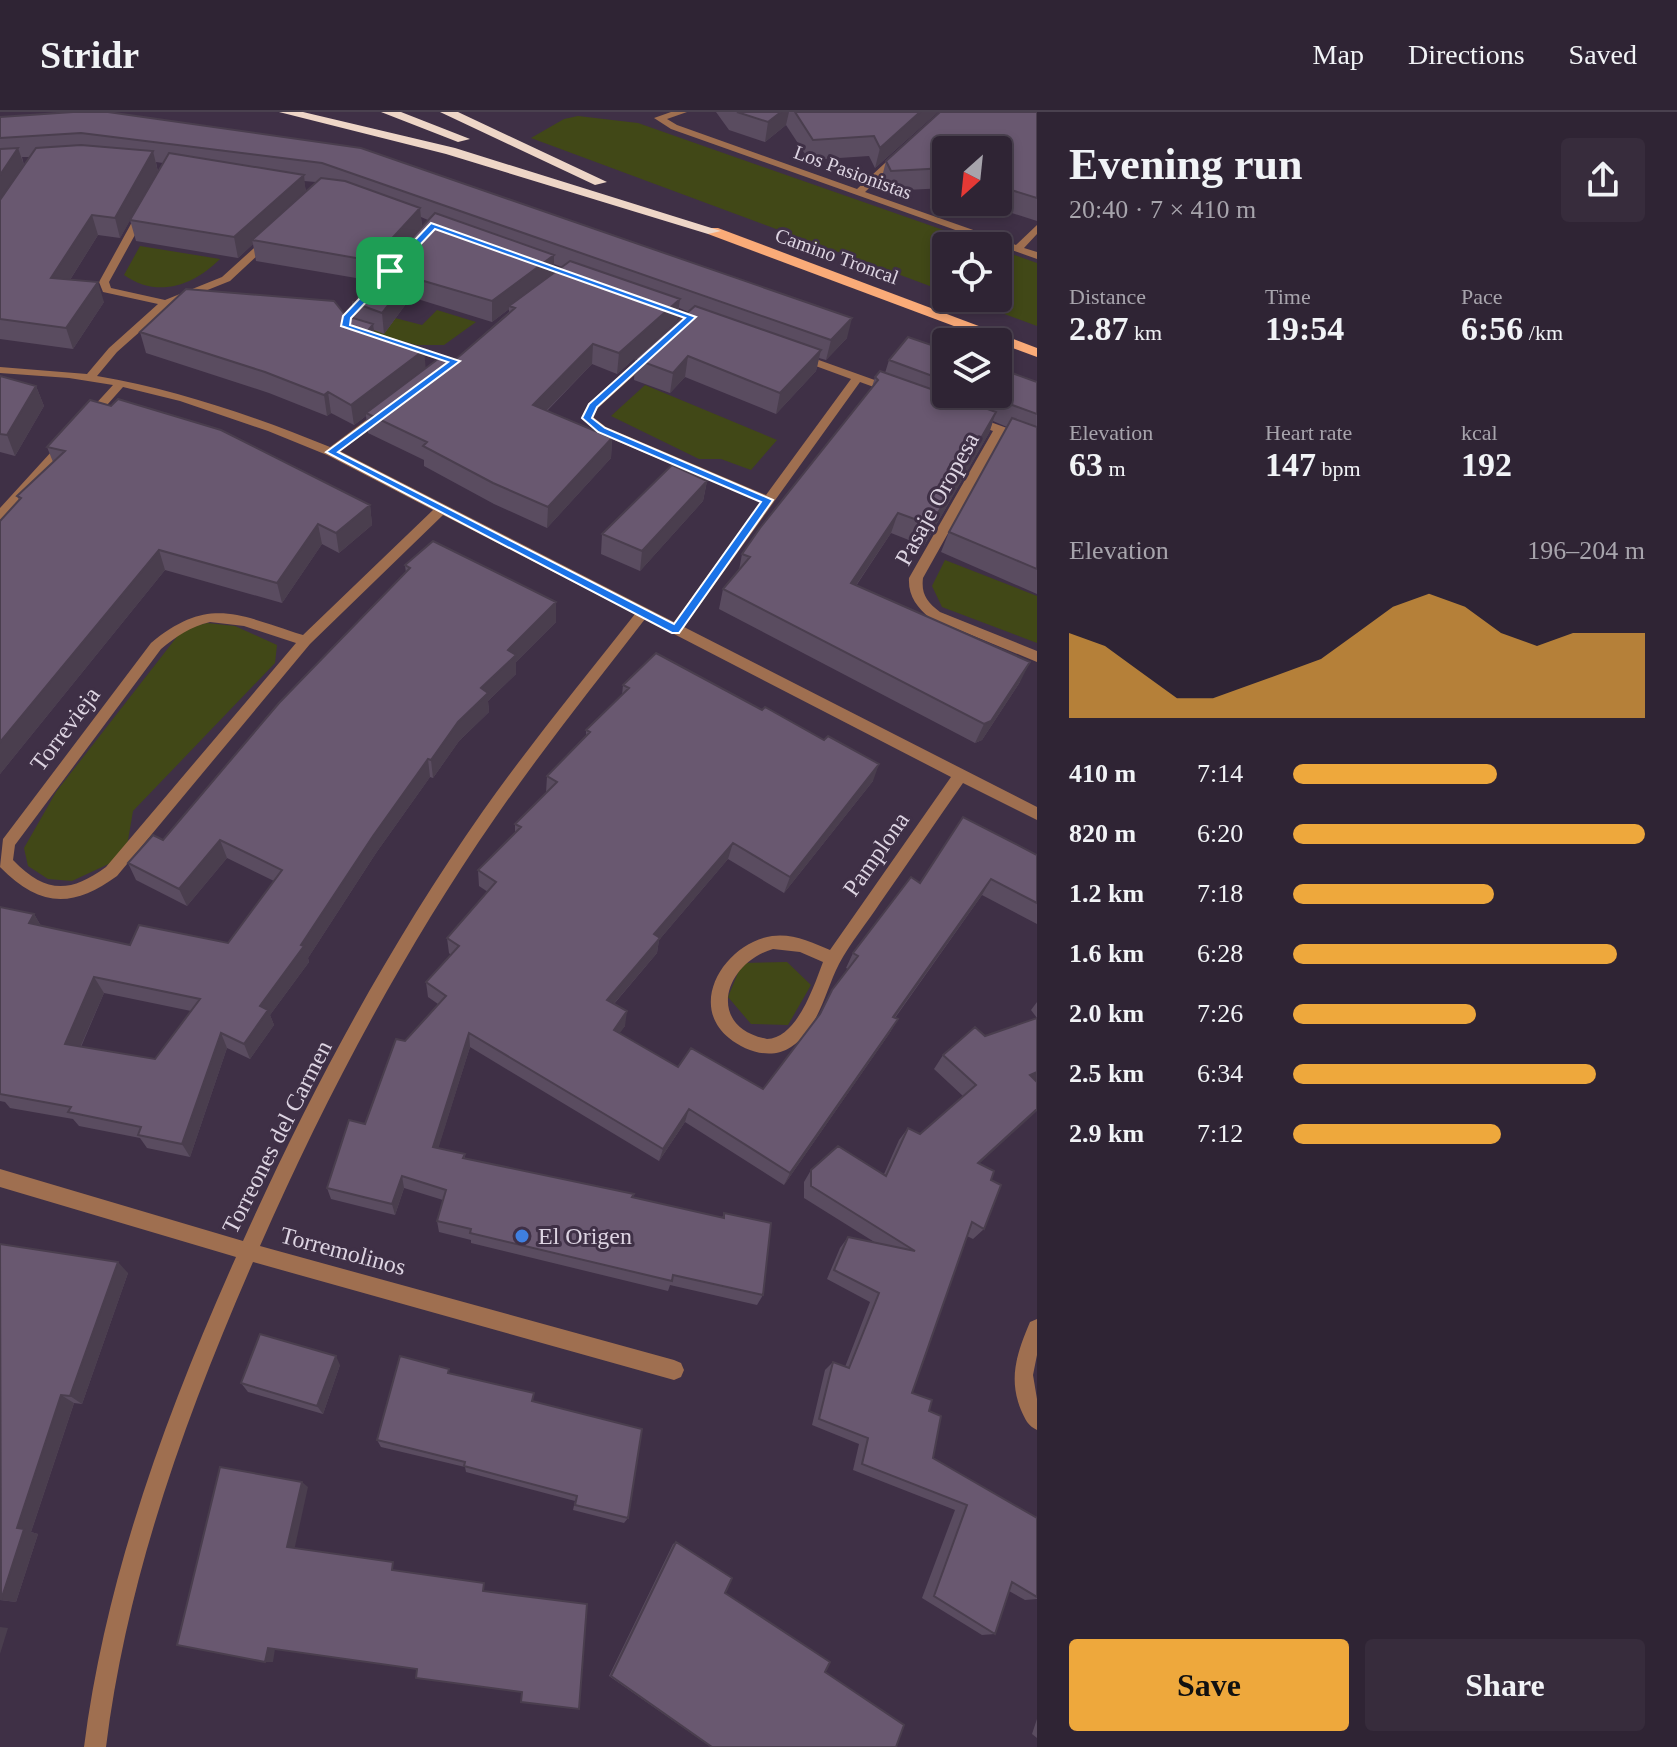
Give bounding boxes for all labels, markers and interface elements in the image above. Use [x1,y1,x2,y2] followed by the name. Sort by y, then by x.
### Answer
[40,34,139,76] text: Stridr
[1313,39,1364,70] text: Map
[1408,39,1525,70] text: Directions
[1569,39,1637,70] text: Saved
[932,136,1012,216] north arrow
[932,136,1012,408] map controls
[1561,138,1645,222] button: share
[791,140,915,204] street label: Los Pasionistas
[1069,140,1303,189] text: Evening run
[1069,195,1256,224] text: 20:40 · 7 × 410 m
[772,224,902,289] street label: Camino Troncal
[932,232,1012,312] button: locate
[356,237,424,305] pin
[368,249,412,293] icon: arrive
[1069,284,1146,309] text: Distance
[1265,284,1311,309] text: Time
[1461,284,1503,309] text: Pace
[1069,310,1129,347] text: 2.87
[1265,310,1344,347] text: 19:54
[1461,310,1523,347] text: 6:56
[1129,320,1162,345] text: km
[1523,320,1563,345] text: /km
[932,328,1012,408] button: layers
[1069,420,1153,445] text: Elevation
[1265,420,1352,445] text: Heart rate
[1461,420,1498,445] text: kcal
[890,428,984,570] street label: Pasaje Oropesa
[1069,446,1103,483] text: 63
[1265,446,1316,483] text: 147
[1461,446,1512,483] text: 192
[1103,456,1126,481] text: m
[1316,456,1361,481] text: bpm
[1069,536,1169,565] text: Elevation
[1527,536,1645,565] text: 196–204 m
[25,682,105,776] street label: Torrevieja
[1069,759,1136,788] text: 410 m
[1197,759,1243,788] text: 7:14
[838,807,914,901] street label: Pamplona
[1069,819,1136,848] text: 820 m
[1197,819,1243,848] text: 6:20
[1069,879,1144,908] text: 1.2 km
[1197,879,1243,908] text: 7:18
[1069,939,1144,968] text: 1.6 km
[1197,939,1243,968] text: 6:28
[1069,999,1144,1028] text: 2.0 km
[1197,999,1243,1028] text: 7:26
[217,1036,337,1238] street label: Torreones del Carmen
[1069,1059,1144,1088] text: 2.5 km
[1197,1059,1243,1088] text: 6:34
[1069,1119,1144,1148] text: 2.9 km
[1197,1119,1243,1148] text: 7:12
[277,1222,409,1280] street label: Torremolinos
[538,1223,632,1249] place label: El Origen
[513,1227,531,1245] marker: El Origen
[1069,1639,1349,1731] button: Save
[1365,1639,1645,1731] button: Share

